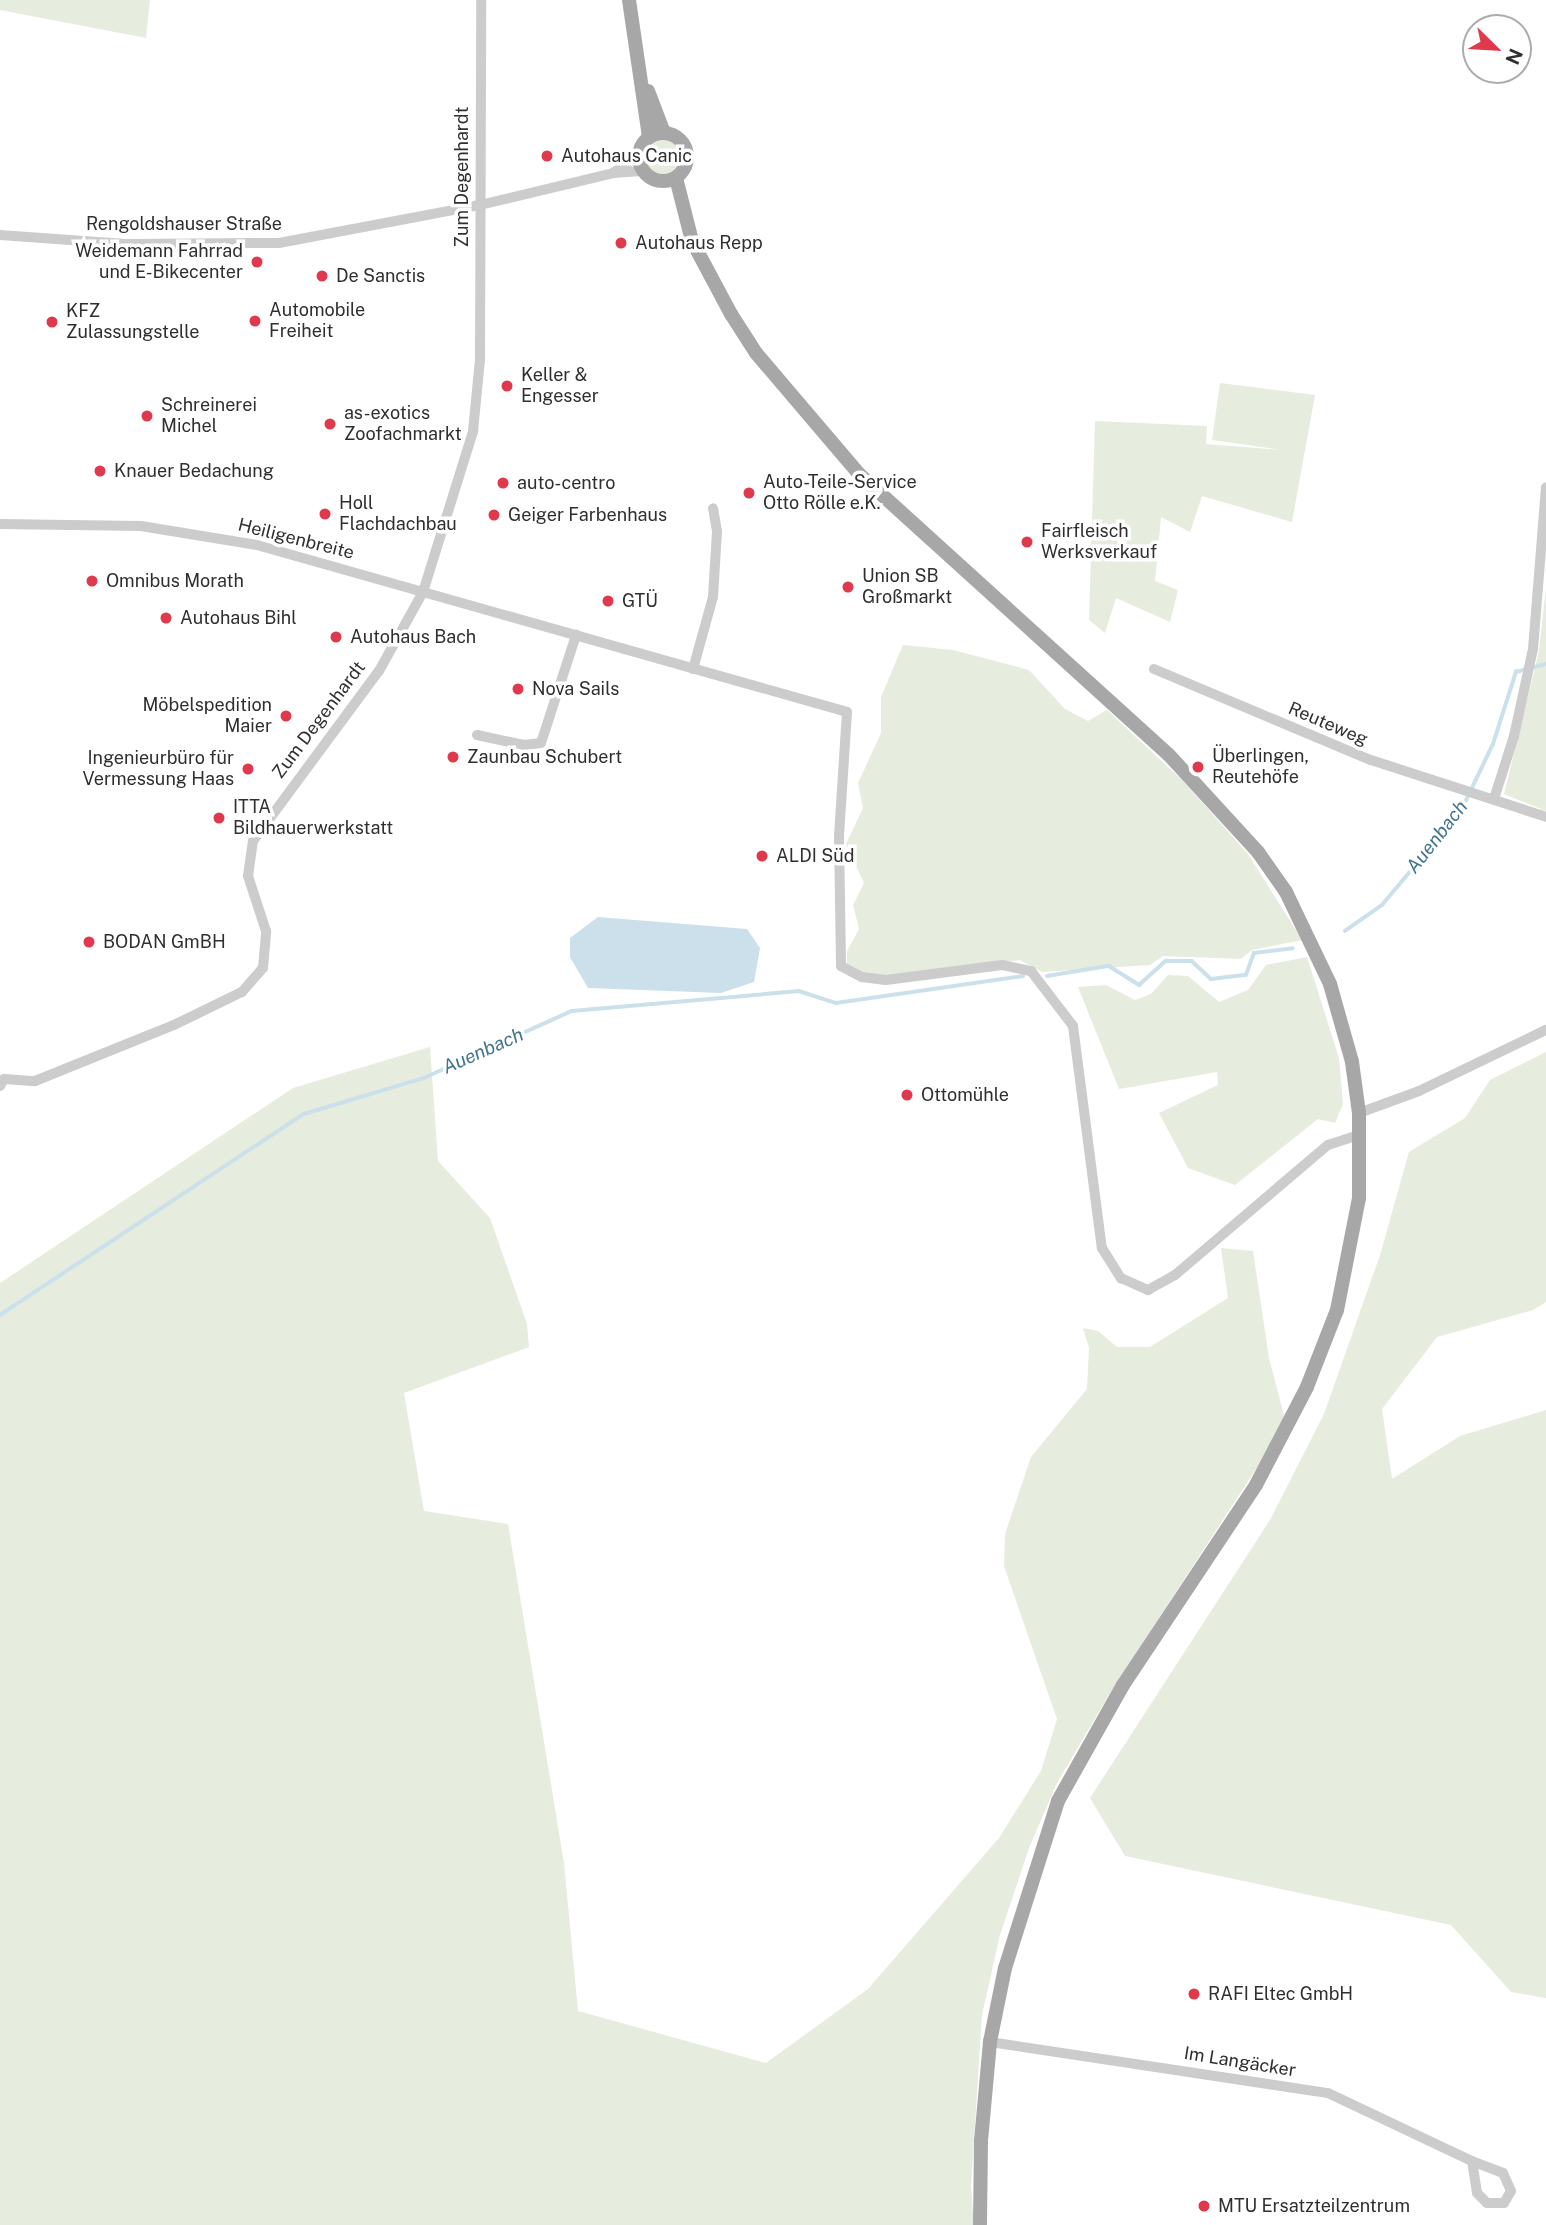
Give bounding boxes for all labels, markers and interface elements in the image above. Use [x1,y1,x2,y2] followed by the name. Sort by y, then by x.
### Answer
[1462,14,1532,84] north arrow
[1501,45,1527,68] text: N
[451,107,473,247] street label: Zum Degenhardt
[561,145,692,167] place label: Autohaus Canic
[539,148,555,164] marker: Autohaus Canic
[86,213,282,235] street label: Rengoldshauser Straße
[635,232,763,254] place label: Autohaus Repp
[613,235,629,251] marker: Autohaus Repp
[75,241,243,284] place label: Weidemann Fahrrad und E-Bikecenter
[249,254,265,270] marker: Weidemann Fahrrad und E-Bikecenter
[336,265,425,287] place label: De Sanctis
[314,268,330,284] marker: De Sanctis
[269,300,365,342] place label: Automobile Freiheit
[66,301,199,344] place label: KFZ Zulassungstelle
[247,313,263,329] marker: Automobile Freiheit
[44,314,60,330] marker: KFZ Zulassungstelle
[521,365,599,408] place label: Keller & Engesser
[499,378,515,394] marker: Keller & Engesser
[161,395,257,438] place label: Schreinerei Michel
[344,403,462,446] place label: as-exotics Zoofachmarkt
[139,408,155,424] marker: Schreinerei Michel
[322,416,338,432] marker: as-exotics Zoofachmarkt
[114,460,274,482] place label: Knauer Bedachung
[92,463,108,479] marker: Knauer Bedachung
[517,472,615,494] place label: auto-centro
[763,472,917,514] place label: Auto-Teile-Service Otto Rölle e.K.
[495,475,511,491] marker: auto-centro
[741,485,757,501] marker: Auto-Teile-Service Otto Rölle e.K.
[339,493,457,536] place label: Holl Flachdachbau
[508,504,667,526] place label: Geiger Farbenhaus
[317,506,333,522] marker: Holl Flachdachbau
[486,507,502,523] marker: Geiger Farbenhaus
[236,514,356,564] street label: Heiligenbreite
[1041,521,1157,564] place label: Fairfleisch Werksverkauf
[1019,534,1035,550] marker: Fairfleisch Werksverkauf
[862,566,952,608] place label: Union SB Großmarkt
[106,570,244,592] place label: Omnibus Morath
[84,573,100,589] marker: Omnibus Morath
[840,579,856,595] marker: Union SB Großmarkt
[622,590,658,612] place label: GTÜ
[600,593,616,609] marker: GTÜ
[180,607,297,629] place label: Autohaus Bihl
[158,610,174,626] marker: Autohaus Bihl
[350,626,476,648] place label: Autohaus Bach
[328,629,344,645] marker: Autohaus Bach
[268,657,370,783] street label: Zum Degenhardt
[532,678,619,700] place label: Nova Sails
[510,681,526,697] marker: Nova Sails
[143,695,272,738] place label: Möbelspedition Maier
[1285,698,1371,750] street label: Reuteweg
[278,708,294,724] marker: Möbelspedition Maier
[467,746,622,768] place label: Zaunbau Schubert
[1212,746,1309,788] place label: Überlingen, Reutehöfe
[82,748,234,790] place label: Ingenieurbüro für Vermessung Haas
[445,749,461,765] marker: Zaunbau Schubert
[1190,759,1206,775] marker: Überlingen, Reutehöfe
[240,761,256,777] marker: Ingenieurbüro für Vermessung Haas
[1402,796,1472,878] water label: Auenbach
[233,797,393,840] place label: ITTA Bildhauerwerkstatt
[211,810,227,826] marker: ITTA Bildhauerwerkstatt
[776,845,854,867] place label: ALDI Süd
[754,848,770,864] marker: ALDI Süd
[103,931,226,953] place label: BODAN GmBH
[81,934,97,950] marker: BODAN GmBH
[439,1023,527,1079] water label: Auenbach
[921,1084,1009,1106] place label: Ottomühle
[899,1087,915,1103] marker: Ottomühle
[1208,1983,1353,2005] place label: RAFI Eltec GmbH
[1186,1986,1202,2002] marker: RAFI Eltec GmbH
[1183,2042,1297,2082] street label: Im Langäcker
[1218,2195,1410,2217] place label: MTU Ersatzteilzentrum
[1196,2198,1212,2214] marker: MTU Ersatzteilzentrum

